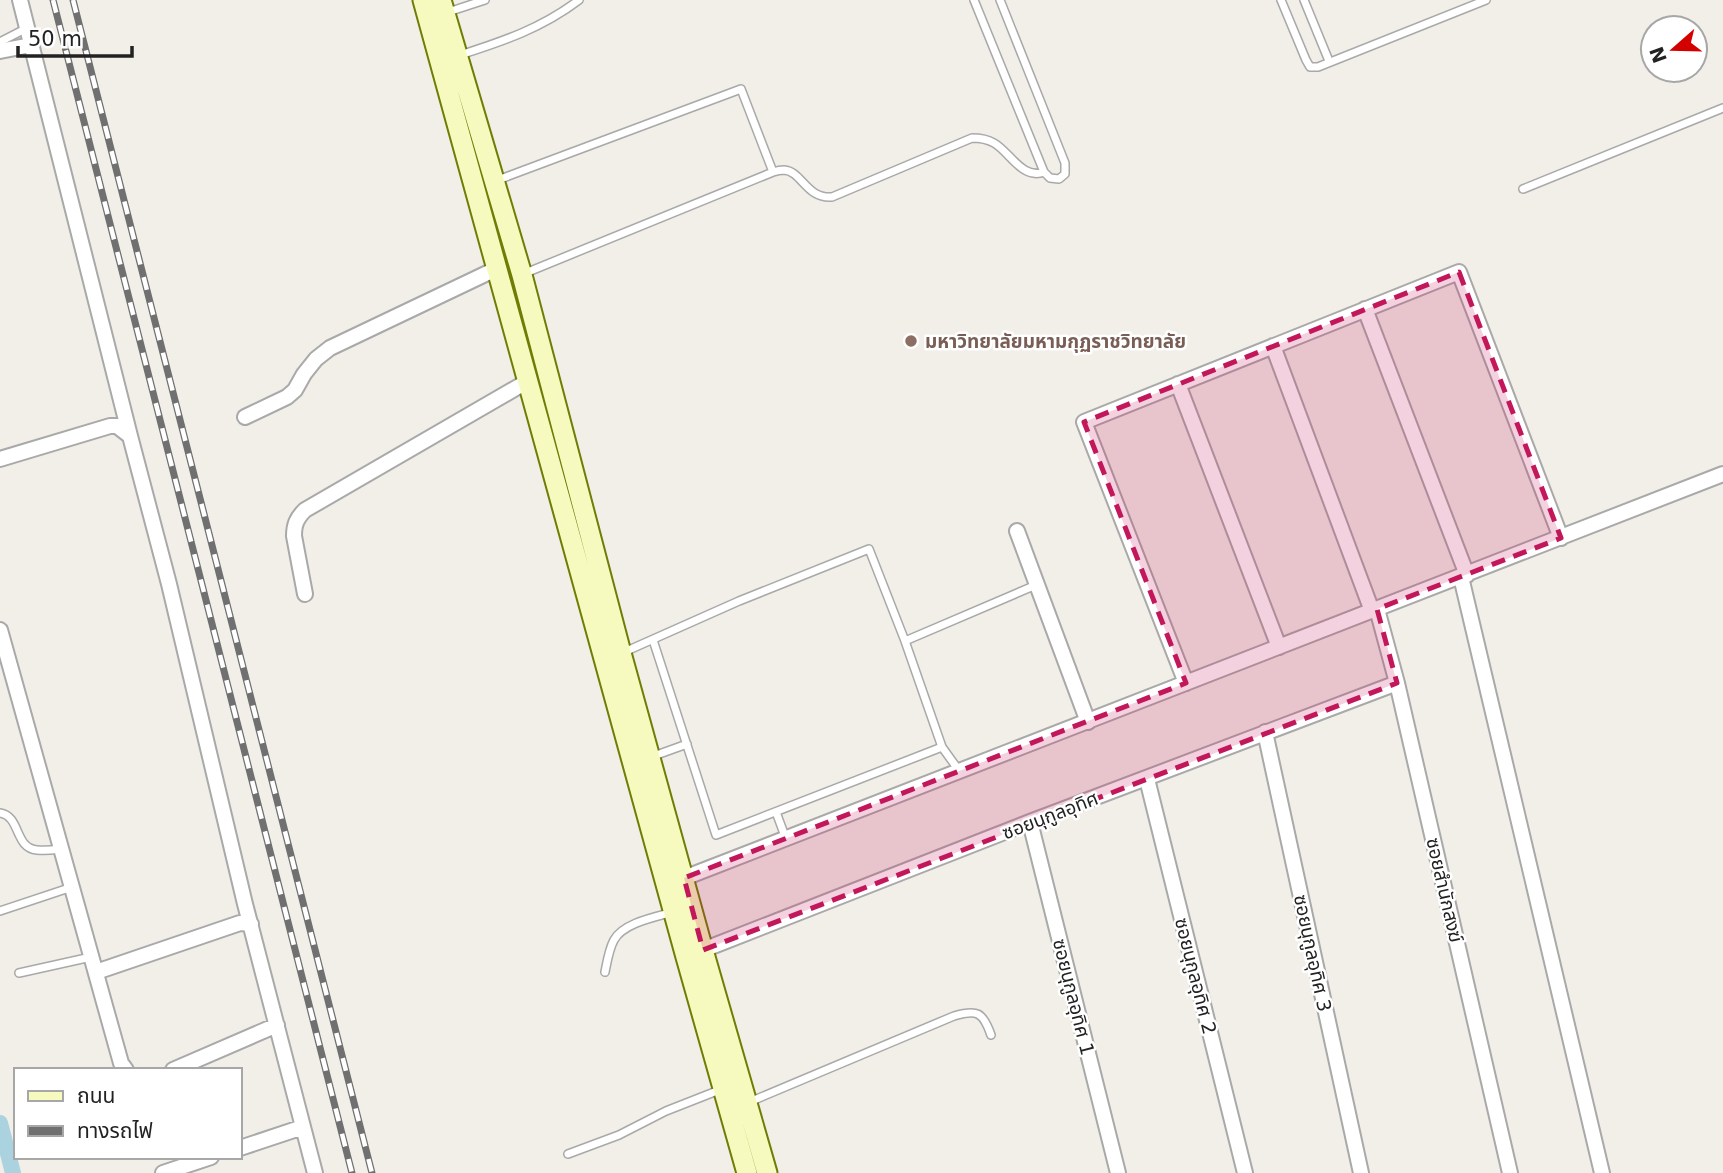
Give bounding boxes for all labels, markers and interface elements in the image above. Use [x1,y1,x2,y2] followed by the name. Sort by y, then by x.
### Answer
[18,14,131,58] scale bar
[1639,14,1709,84] north arrow
[28,27,82,51] text: 50 m
[1645,44,1671,66] text: N
[925,330,1186,353] place label: มหาวิทยาลัยมหามกุฏราชวิทยาลัย
[903,333,919,349] marker: มหาวิทยาลัยมหามกุฏราชวิทยาลัย
[999,787,1102,845] street label: ซอยนุกูลอุทิศ
[1422,835,1468,945] street label: ซอยสำนักสงฆ์
[1288,892,1336,1014] street label: ซอยนุกูลอุทิศ 3
[1169,916,1221,1037] street label: ซอยนุกูลอุทิศ 2
[1047,937,1099,1058] street label: ซอยนุกูลอุทิศ 1
[14,1068,242,1159] legend
[77,1084,115,1108] text: ถนน
[77,1119,153,1143] text: ทางรถไฟ

